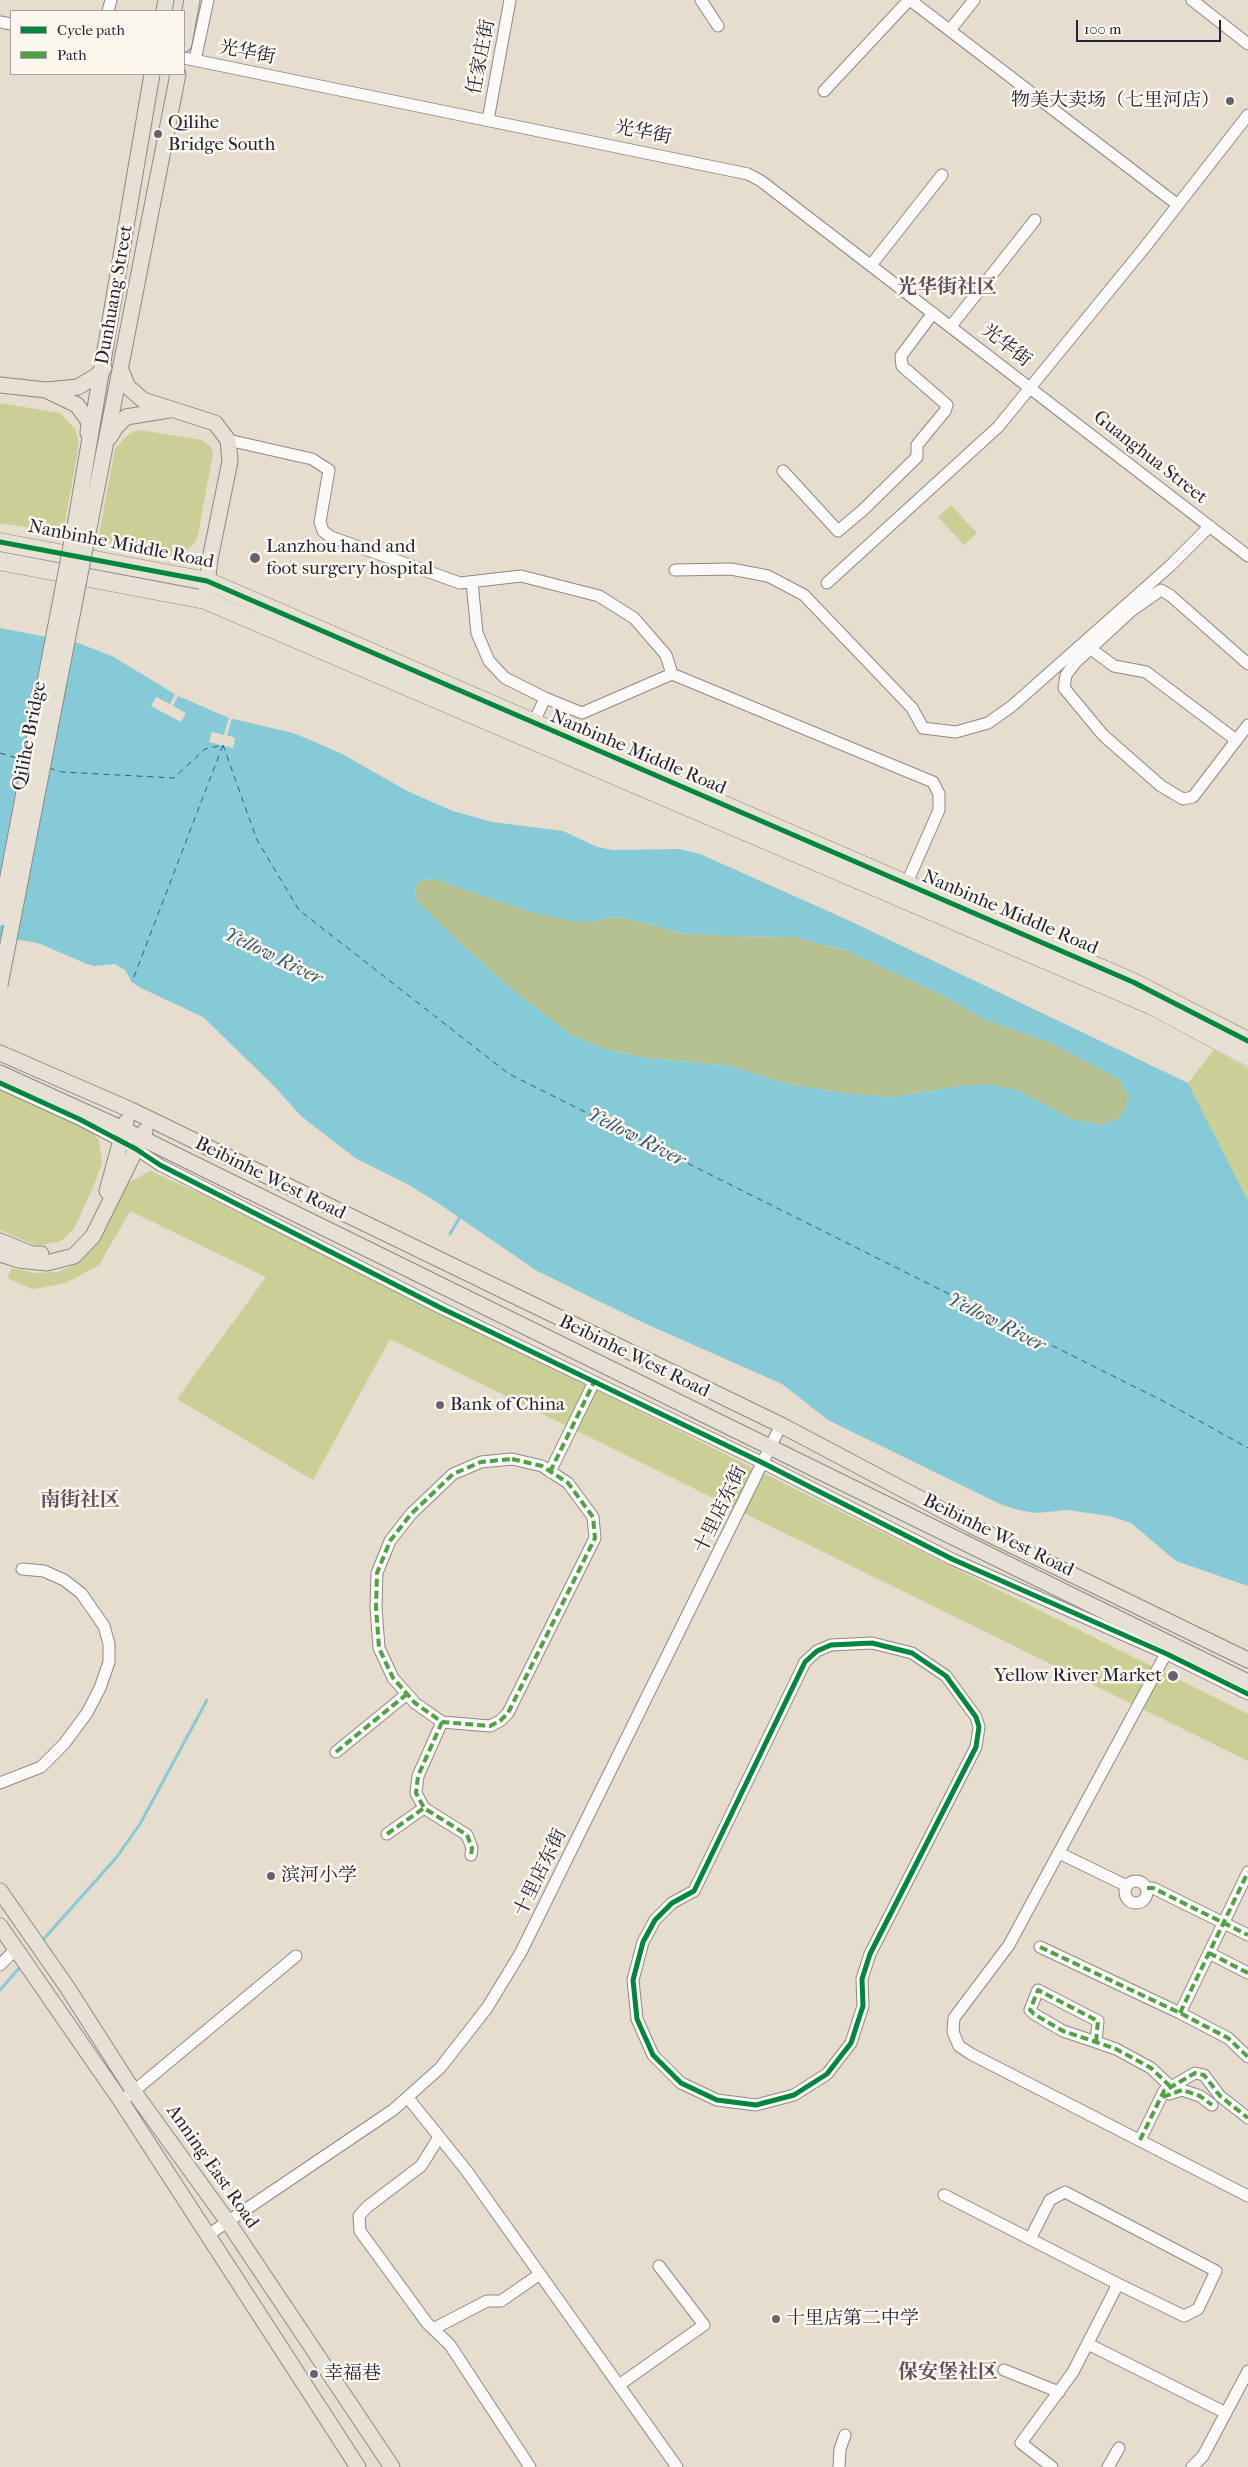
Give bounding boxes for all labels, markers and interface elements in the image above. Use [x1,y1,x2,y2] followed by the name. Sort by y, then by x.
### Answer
[10,10,185,75] legend
[1078,10,1223,42] scale bar
[464,18,500,96] street label: 任家庄街
[1084,20,1122,38] text: 100 m
[57,21,125,39] text: Cycle path
[217,36,277,70] street label: 光华街
[57,46,87,64] text: Path
[1011,90,1220,112] place label: 物美大卖场（七里河店）
[1224,95,1236,107] marker: 物美大卖场（七里河店）
[168,112,275,156] place label: Qilihe Bridge South
[613,116,673,150] street label: 光华街
[152,128,164,140] marker: Qilihe Bridge South
[91,223,139,367] street label: Dunhuang Street
[897,276,997,300] district label: 光华街社区
[977,319,1035,373] street label: 光华街
[1088,406,1212,510] street label: Guanghua Street
[26,516,216,574] street label: Nanbinhe Middle Road
[266,536,433,580] place label: Lanzhou hand and foot surgery hospital
[248,551,262,565] marker: Lanzhou hand and foot surgery hospital
[8,679,52,793] street label: Qilihe Bridge
[547,706,729,800] street label: Nanbinhe Middle Road
[919,866,1101,960] street label: Nanbinhe Middle Road
[220,923,326,991] water label: Yellow River
[583,1103,689,1173] water label: Yellow River
[191,1133,349,1225] street label: Beibinhe West Road
[943,1288,1049,1358] water label: Yellow River
[555,1311,713,1403] street label: Beibinhe West Road
[450,1394,565,1416] place label: Bank of China
[434,1399,446,1411] marker: Bank of China
[690,1462,752,1558] street label: 十里店东街
[40,1489,120,1513] district label: 南街社区
[919,1490,1077,1582] street label: Beibinhe West Road
[994,1665,1162,1687] place label: Yellow River Market
[1166,1669,1180,1683] marker: Yellow River Market
[510,1825,572,1921] street label: 十里店东街
[281,1865,357,1887] place label: 滨河小学
[265,1870,277,1882] marker: 滨河小学
[161,2101,263,2233] street label: Anning East Road
[786,2308,919,2330] place label: 十里店第二中学
[770,2313,782,2325] marker: 十里店第二中学
[898,2361,998,2385] district label: 保安堡社区
[324,2363,381,2385] place label: 幸福巷
[308,2368,320,2380] marker: 幸福巷

